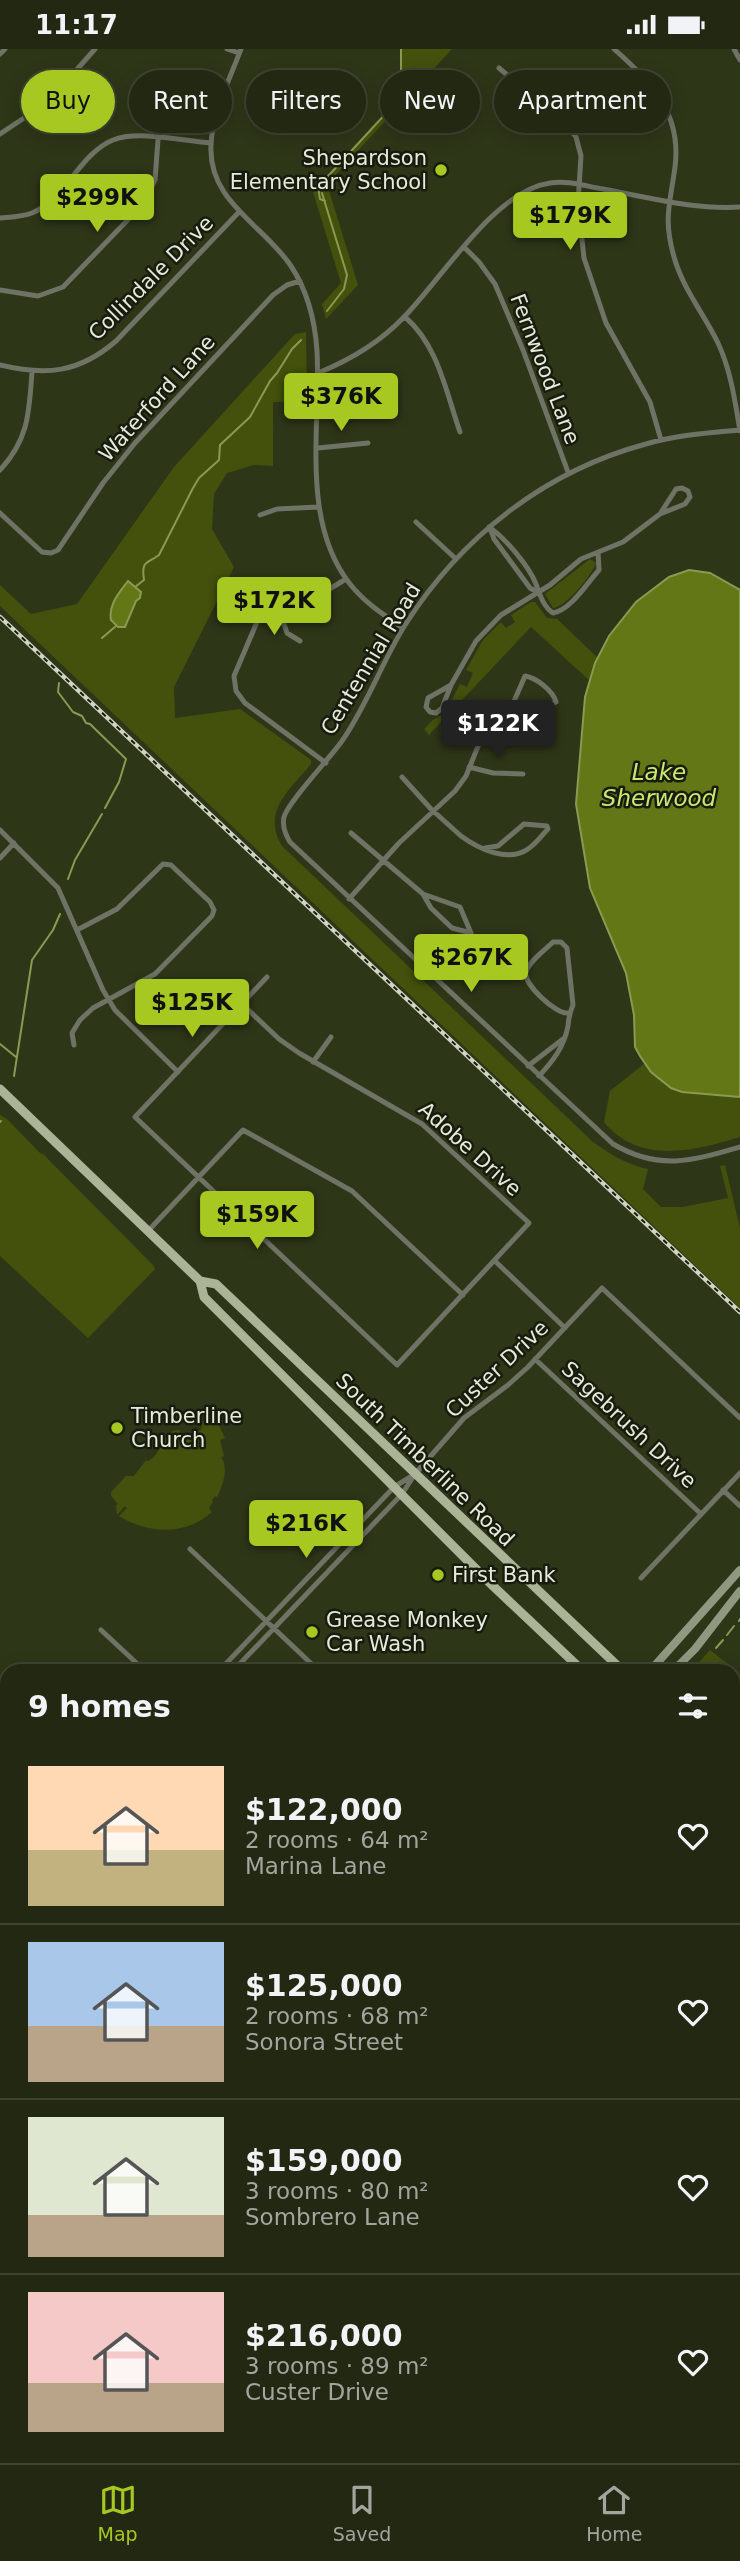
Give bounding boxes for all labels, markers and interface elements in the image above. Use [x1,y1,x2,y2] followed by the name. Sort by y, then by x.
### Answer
[35,10,118,40] text: 11:17
[21,70,115,133] chip: Buy
[129,70,232,133] chip: Rent
[246,70,366,133] chip: Filters
[380,70,480,133] chip: New
[494,70,671,133] chip: Apartment
[230,146,427,194] place label: Shepardson Elementary School
[433,162,449,178] marker: Shepardson Elementary School
[48,174,146,234] pin: $299K
[56,184,138,210] text: $299K
[521,193,619,252] pin: $179K
[529,202,611,228] text: $179K
[84,211,218,345] street label: Collindale Drive
[505,290,585,448] street label: Fernwood Lane
[94,330,220,466] street label: Waterford Lane
[292,373,390,433] pin: $376K
[300,383,382,409] text: $376K
[225,577,323,637] pin: $172K
[316,579,426,739] street label: Centennial Road
[233,587,315,613] text: $172K
[449,701,547,760] pin: $122K
[457,710,539,736] text: $122K
[602,759,717,811] water label: Lake Sherwood
[422,935,520,994] pin: $267K
[430,944,512,970] text: $267K
[143,979,241,1039] pin: $125K
[151,989,233,1015] text: $125K
[414,1097,526,1201] street label: Adobe Drive
[208,1191,306,1251] pin: $159K
[216,1201,298,1227] text: $159K
[441,1315,553,1423] street label: Custer Drive
[557,1357,701,1493] street label: Sagebrush Drive
[331,1369,519,1551] street label: South Timberline Road
[130,1404,242,1452] place label: Timberline Church
[109,1420,125,1436] marker: Timberline Church
[257,1501,355,1560] pin: $216K
[265,1510,347,1536] text: $216K
[452,1563,556,1587] place label: First Bank
[430,1567,446,1583] marker: First Bank
[326,1608,488,1656] place label: Grease Monkey Car Wash
[304,1624,320,1640] marker: Grease Monkey Car Wash
[674,1687,712,1725] icon: filters
[28,1689,171,1724] text: 9 homes
[245,1792,403,1827] text: $122,000
[84,1794,168,1878] icon: home
[674,1817,712,1855] icon: heart
[245,1827,429,1853] text: 2 rooms · 64 m²
[245,1853,386,1879] text: Marina Lane
[245,1968,403,2003] text: $125,000
[84,1970,168,2054] icon: home
[674,1993,712,2031] icon: heart
[245,2003,429,2029] text: 2 rooms · 68 m²
[245,2029,403,2055] text: Sonora Street
[245,2143,403,2178] text: $159,000
[84,2145,168,2229] icon: home
[674,2168,712,2206] icon: heart
[245,2178,429,2204] text: 3 rooms · 80 m²
[245,2204,420,2230] text: Sombrero Lane
[245,2318,403,2353] text: $216,000
[84,2320,168,2404] icon: home
[674,2343,712,2381] icon: heart
[245,2353,429,2379] text: 3 rooms · 89 m²
[245,2379,389,2405] text: Custer Drive
[98,2481,138,2545] tab: Map
[333,2481,391,2545] tab: Saved
[586,2481,642,2545] tab: Home

